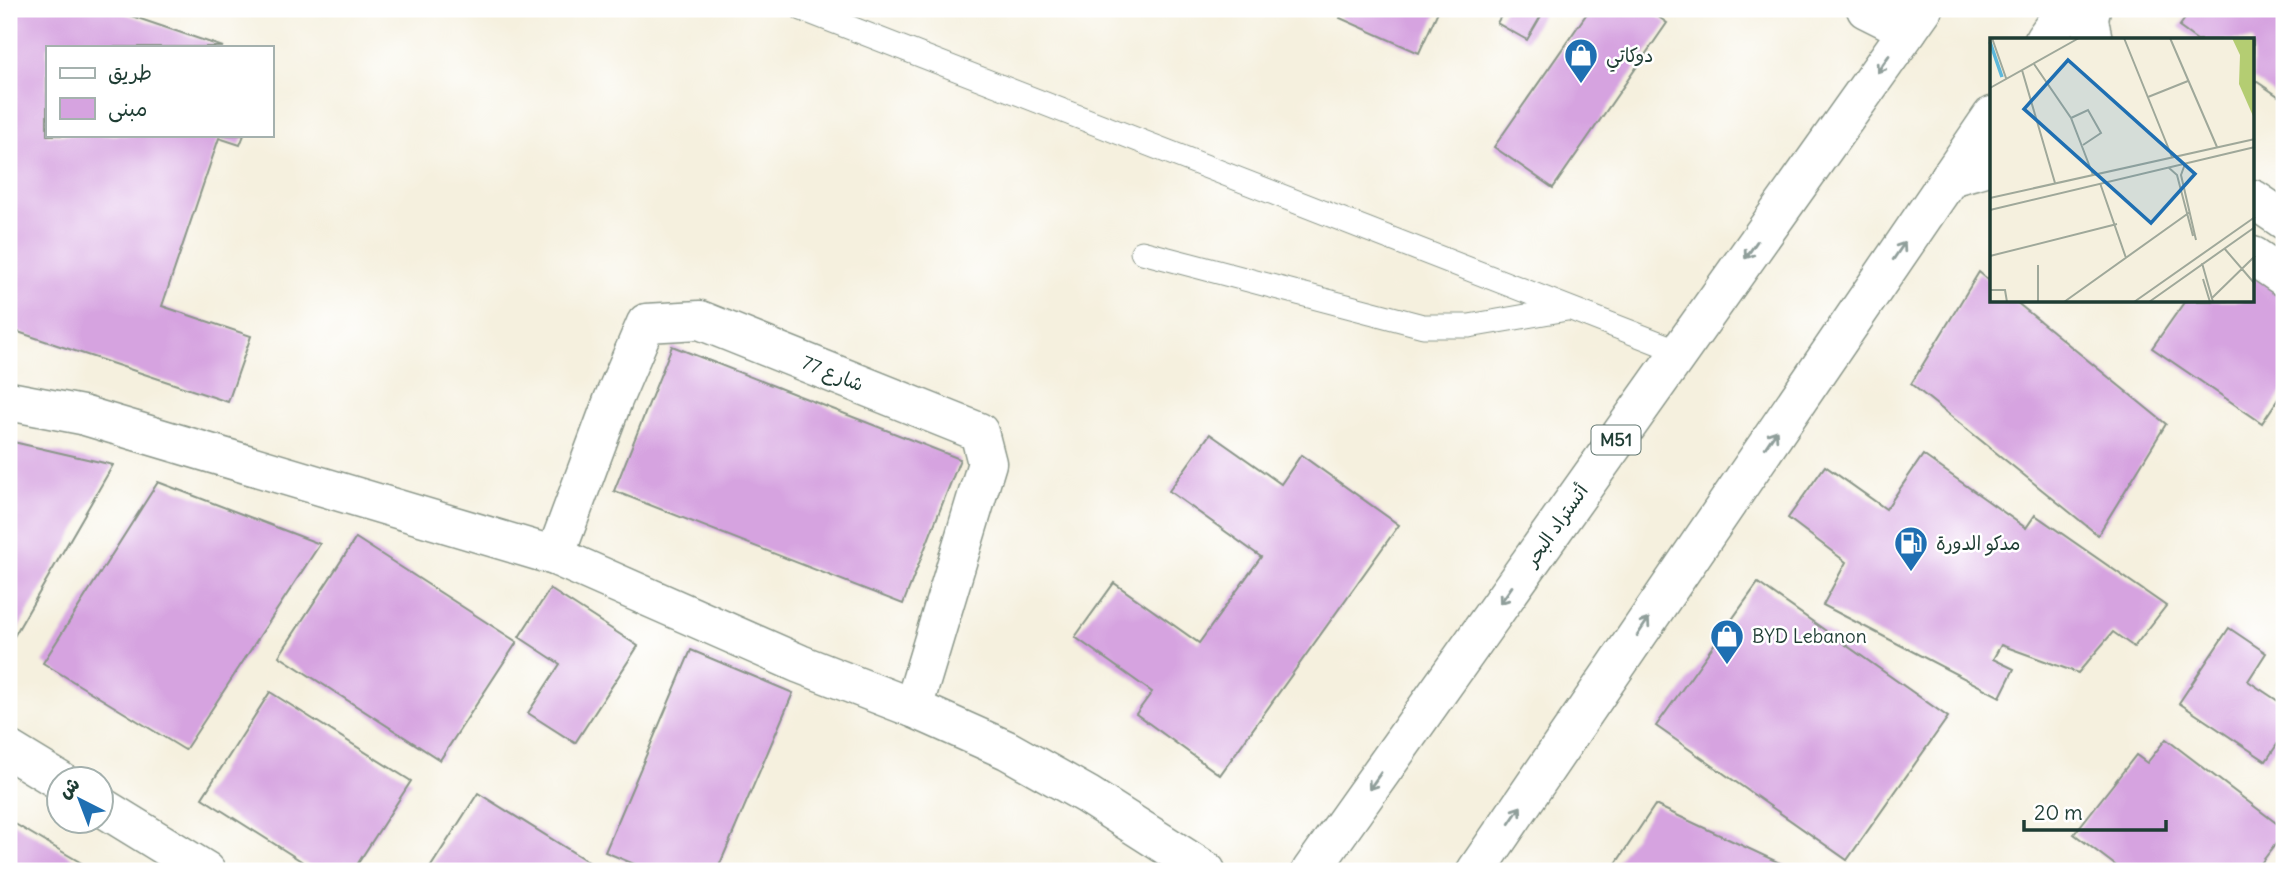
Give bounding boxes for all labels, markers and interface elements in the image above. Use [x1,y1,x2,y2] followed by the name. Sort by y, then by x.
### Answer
[1562,36,1600,85] shop icon: دوكاتي
[1990,38,2254,303] inset map
[1606,43,1653,72] place label: دوكاتي
[46,46,273,136] legend
[1876,54,1890,73] one-way arrow
[108,59,152,86] text: طريق
[108,95,147,123] text: مبنى
[1744,240,1758,259] one-way arrow
[1892,242,1907,261] one-way arrow
[798,350,867,398] street label: شارع 77
[1592,426,1640,454] road number: M51
[1764,430,1778,449] one-way arrow
[1518,479,1593,572] street label: أتستراد البحر
[1892,524,1930,573] fuel station icon: مدكو الدورة
[1936,531,2020,556] place label: مدكو الدورة
[1499,585,1513,604] one-way arrow
[1708,617,1746,666] shop icon: BYD Lebanon
[1636,618,1650,637] one-way arrow
[1752,624,1867,648] place label: BYD Lebanon
[46,764,116,834] north arrow
[53,771,84,803] text: ش
[1368,771,1382,790] one-way arrow
[2024,789,2165,833] scale bar
[2034,799,2083,826] text: 20 m
[1508,806,1522,825] one-way arrow

